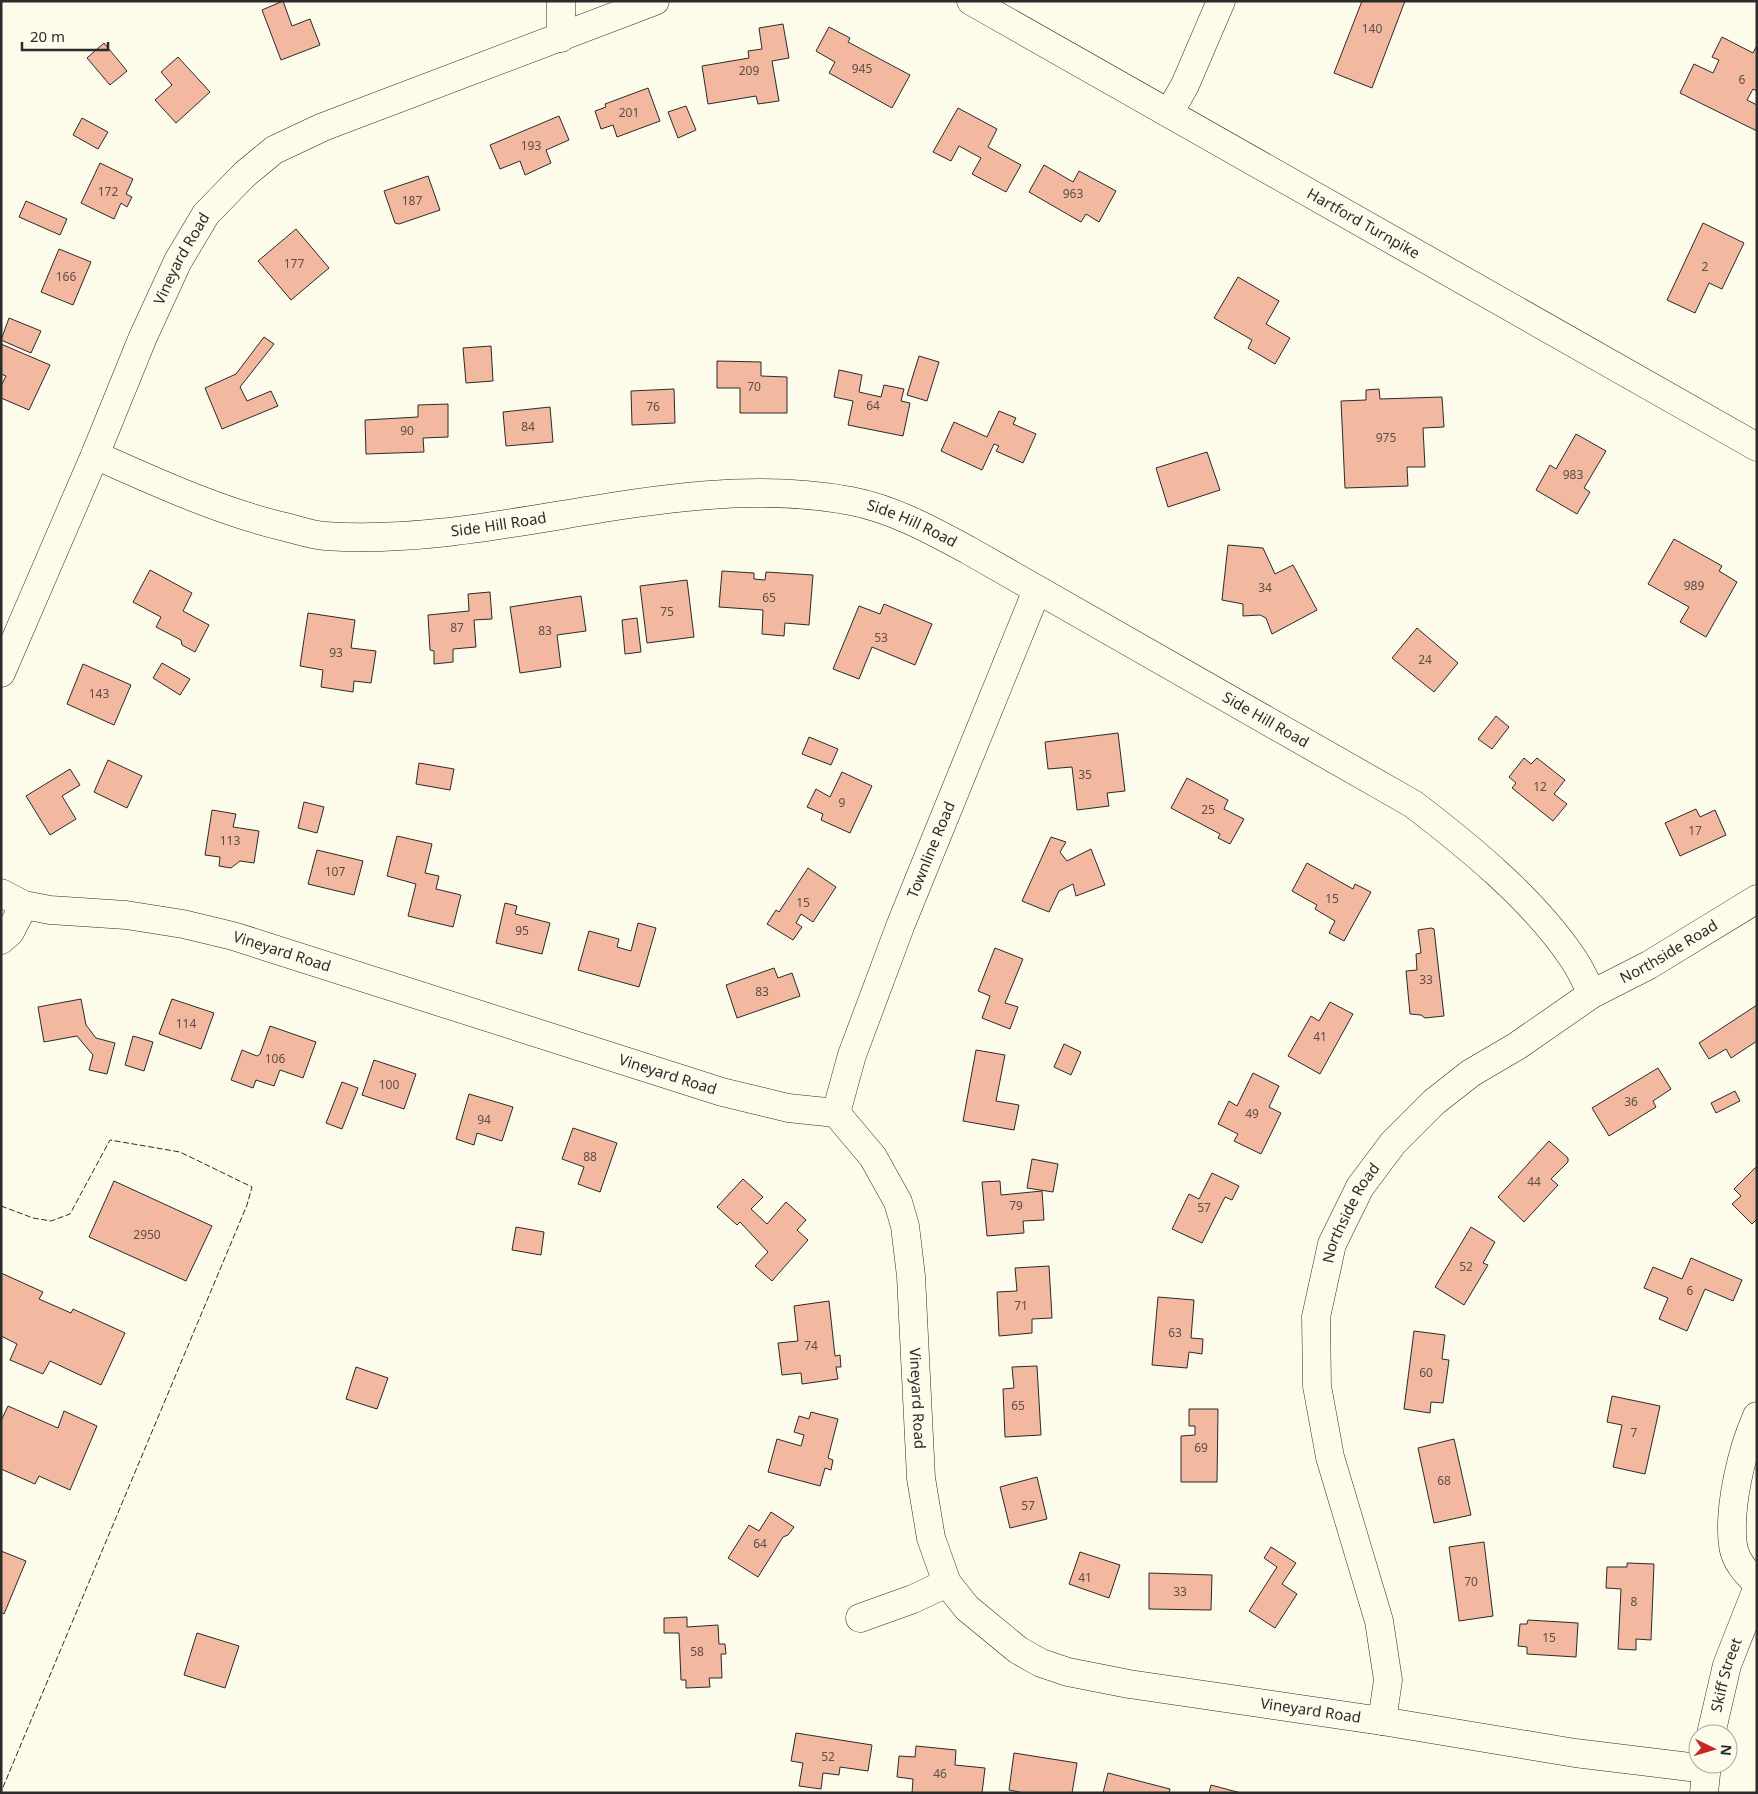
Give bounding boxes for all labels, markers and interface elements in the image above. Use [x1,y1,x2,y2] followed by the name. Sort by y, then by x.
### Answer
[22,20,109,52] scale bar
[1362,20,1382,37] house number: 140
[30,26,65,46] text: 20 m
[852,60,872,77] house number: 945
[739,62,759,79] house number: 209
[1739,71,1746,88] house number: 6
[619,104,639,121] house number: 201
[521,137,541,154] house number: 193
[98,183,118,200] house number: 172
[1304,183,1424,263] street label: Hartford Turnpike
[1063,185,1083,202] house number: 963
[402,192,422,209] house number: 187
[148,209,214,308] street label: Vineyard Road
[284,255,304,272] house number: 177
[1702,258,1709,275] house number: 2
[56,268,76,285] house number: 166
[747,378,761,395] house number: 70
[866,397,880,414] house number: 64
[646,398,660,415] house number: 76
[521,418,535,435] house number: 84
[400,422,414,439] house number: 90
[1376,429,1396,446] house number: 975
[1563,466,1583,483] house number: 983
[865,494,961,551] street label: Side Hill Road
[450,507,548,541] street label: Side Hill Road
[1684,577,1704,594] house number: 989
[1258,579,1272,596] house number: 34
[762,589,776,606] house number: 65
[660,603,674,620] house number: 75
[450,619,464,636] house number: 87
[538,622,552,639] house number: 83
[874,629,888,646] house number: 53
[329,644,343,661] house number: 93
[1418,651,1432,668] house number: 24
[89,685,109,702] house number: 143
[1219,686,1313,752] street label: Side Hill Road
[1078,766,1092,783] house number: 35
[1533,778,1547,795] house number: 12
[839,794,846,811] house number: 9
[902,798,959,901] street label: Townline Road
[1201,801,1215,818] house number: 25
[1688,822,1702,839] house number: 17
[220,832,240,849] house number: 113
[325,863,345,880] house number: 107
[1325,890,1339,907] house number: 15
[796,894,810,911] house number: 15
[1616,915,1721,987] street label: Northside Road
[515,922,529,939] house number: 95
[231,926,334,976] street label: Vineyard Road
[1419,971,1433,988] house number: 33
[755,983,769,1000] house number: 83
[176,1015,196,1032] house number: 114
[1313,1028,1327,1045] house number: 41
[617,1049,719,1099] street label: Vineyard Road
[265,1050,285,1067] house number: 106
[379,1076,399,1093] house number: 100
[1624,1093,1638,1110] house number: 36
[1245,1105,1259,1122] house number: 49
[477,1111,491,1128] house number: 94
[583,1148,597,1165] house number: 88
[1317,1159,1384,1265] street label: Northside Road
[1527,1173,1541,1190] house number: 44
[1009,1197,1023,1214] house number: 79
[1197,1199,1211,1216] house number: 57
[133,1226,161,1243] house number: 2950
[1459,1258,1473,1275] house number: 52
[1687,1282,1694,1299] house number: 6
[1014,1297,1028,1314] house number: 71
[1168,1324,1182,1341] house number: 63
[804,1337,818,1354] house number: 74
[906,1347,931,1450] street label: Vineyard Road
[1419,1364,1433,1381] house number: 60
[1011,1397,1025,1414] house number: 65
[1631,1424,1638,1441] house number: 7
[1194,1439,1208,1456] house number: 69
[1437,1472,1451,1489] house number: 68
[1021,1497,1035,1514] house number: 57
[753,1535,767,1552] house number: 64
[1078,1569,1092,1586] house number: 41
[1464,1573,1478,1590] house number: 70
[1173,1583,1187,1600] house number: 33
[1631,1593,1638,1610] house number: 8
[1542,1629,1556,1646] house number: 15
[1705,1634,1746,1714] street label: Skiff Street
[690,1643,704,1660] house number: 58
[1259,1692,1362,1727] street label: Vineyard Road
[1688,1724,1738,1774] north arrow
[1716,1744,1736,1757] text: N
[821,1748,835,1765] house number: 52
[933,1765,947,1782] house number: 46

